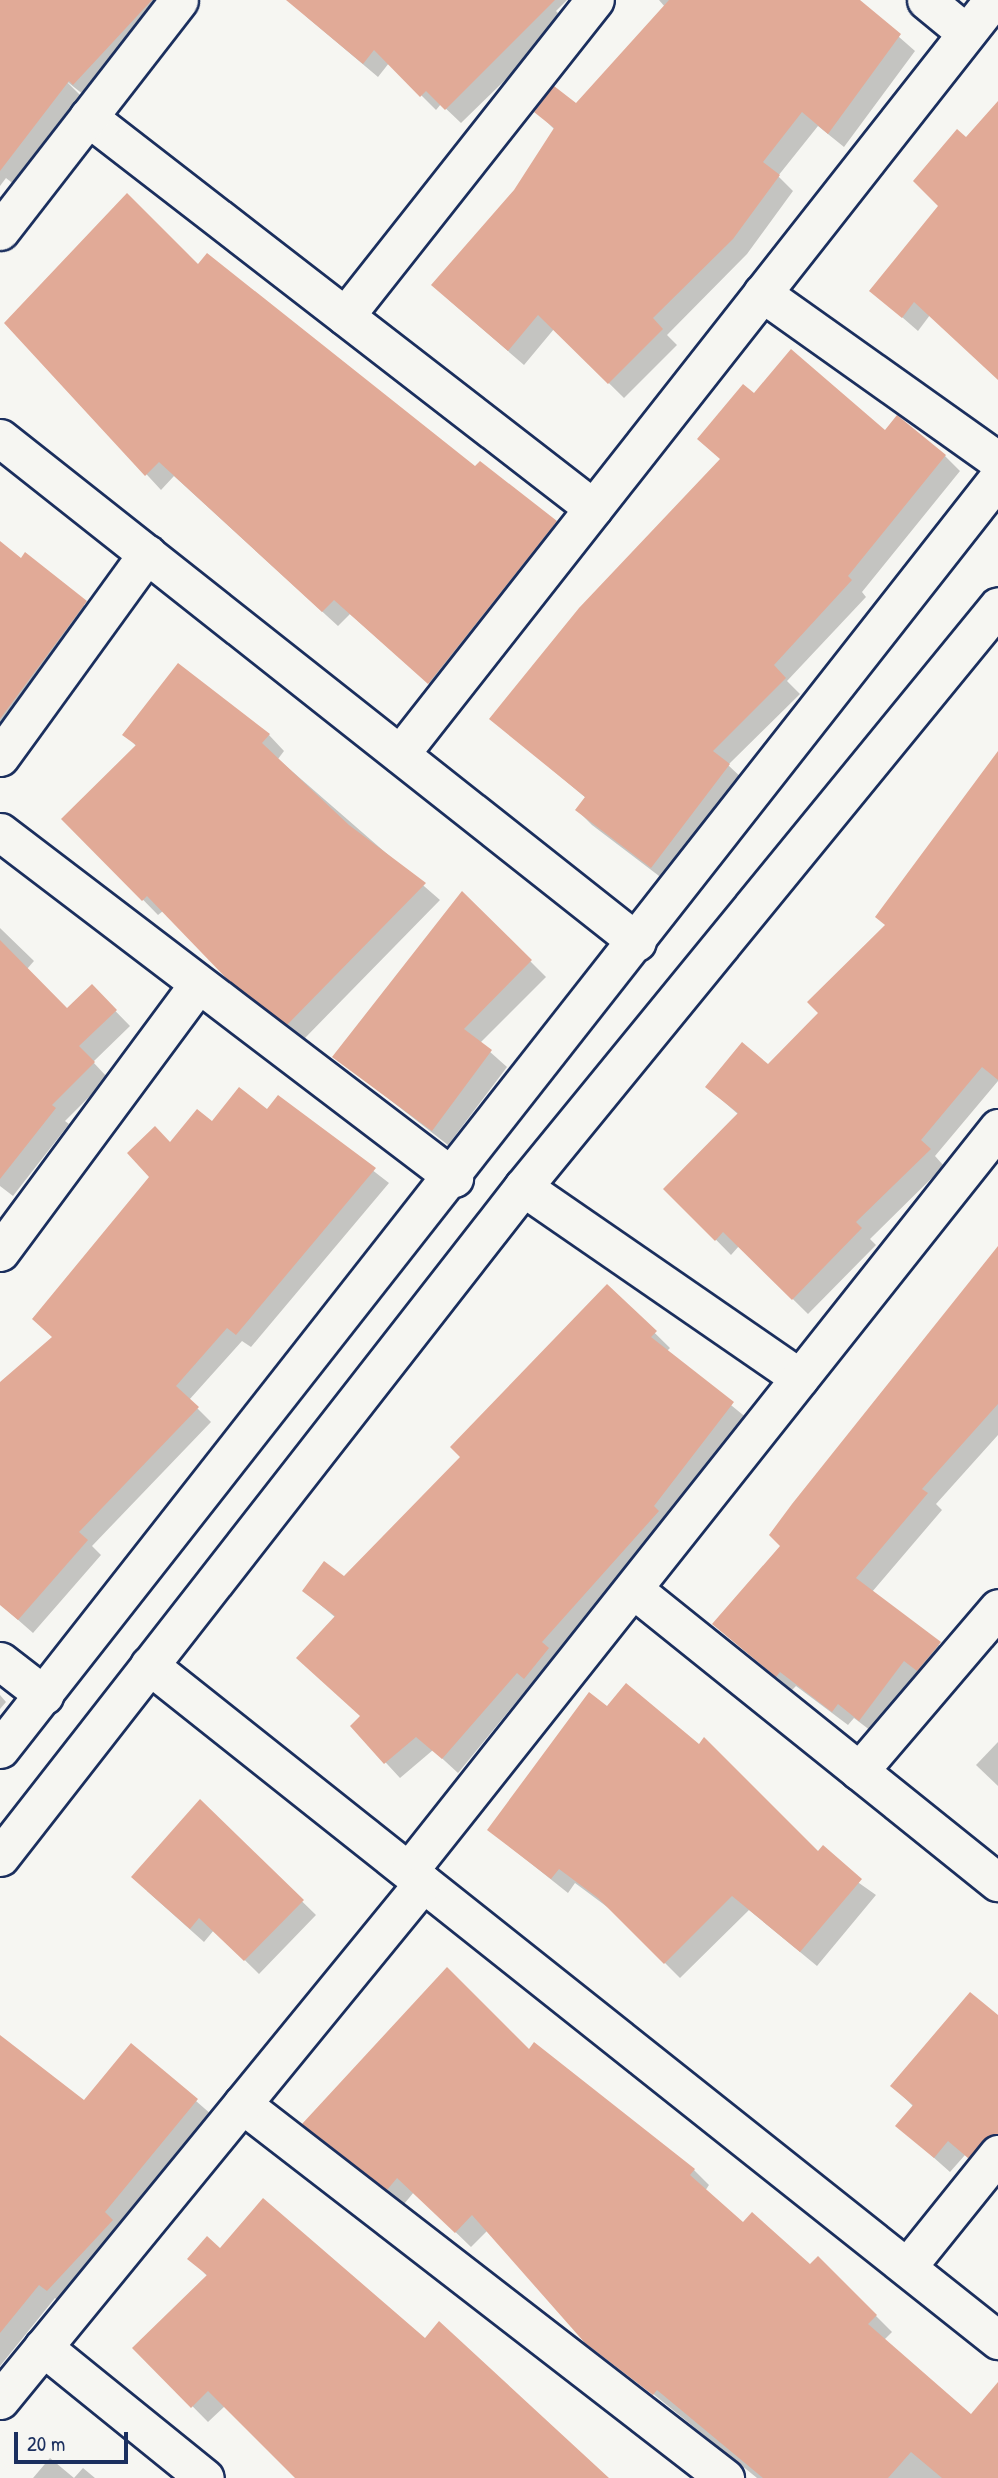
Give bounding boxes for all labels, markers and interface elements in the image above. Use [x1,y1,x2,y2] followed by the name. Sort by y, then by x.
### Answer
[18,2418,131,2462] scale bar
[27,2429,65,2458] text: 20 m

